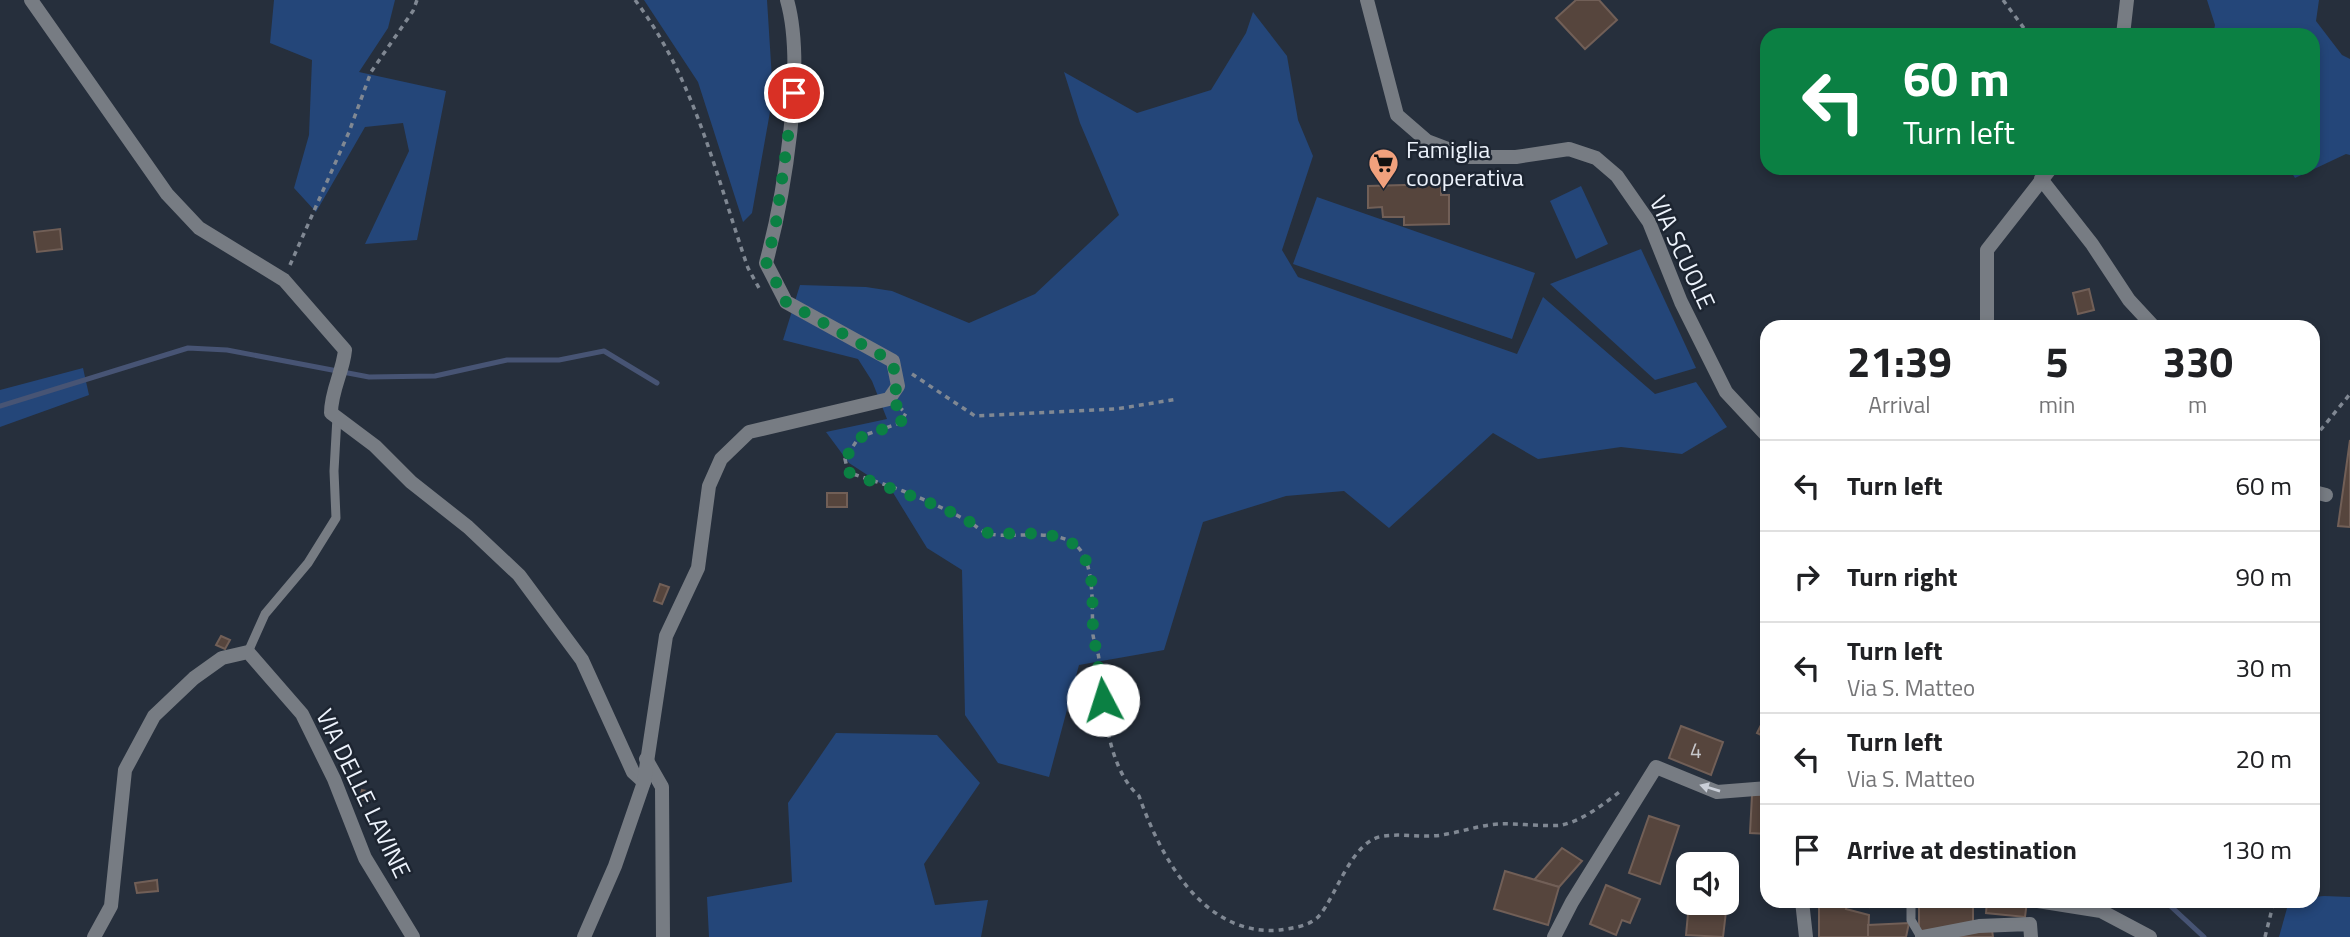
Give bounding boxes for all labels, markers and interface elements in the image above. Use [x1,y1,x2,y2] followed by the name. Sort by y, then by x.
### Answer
[1903,40,2010,115] text: 60 m
[1788,56,1879,147] icon: left
[764,63,824,123] pin
[775,74,813,112] icon: arrive
[1903,108,2015,156] text: Turn left
[1406,131,1524,195] place label: Famiglia cooperativa
[1366,146,1400,190] supermarket icon: Famiglia cooperativa
[1641,189,1725,315] street label: VIA SCUOLE
[1847,329,1952,393] text: 21:39
[2045,329,2069,393] text: 5
[2162,329,2233,393] text: 330
[1868,387,1931,422] text: Arrival
[2039,387,2075,422] text: min
[2188,387,2207,422] text: m
[1847,466,1942,505] text: Turn left
[2235,466,2292,505] text: 60 m
[1788,467,1826,505] icon: left
[1847,557,1958,596] text: Turn right
[2235,557,2292,596] text: 90 m
[1788,558,1826,596] icon: right
[1847,631,1942,670] text: Turn left
[2235,648,2292,687] text: 30 m
[1788,649,1826,687] icon: left
[1066,663,1140,737] position arrow
[1847,670,1975,705] text: Via S. Matteo
[307,702,421,884] street label: VIA DELLE LAVINE
[1847,722,1942,761] text: Turn left
[1690,734,1702,766] house number: 4
[2235,739,2292,778] text: 20 m
[1788,740,1826,778] icon: left
[1847,761,1975,796] text: Via S. Matteo
[1700,783,1721,793] one-way arrow
[1847,830,2077,869] text: Arrive at destination
[2221,830,2292,869] text: 130 m
[1788,831,1826,869] icon: arrive
[1676,852,1739,915] map controls
[1676,852,1739,915] button: sound

